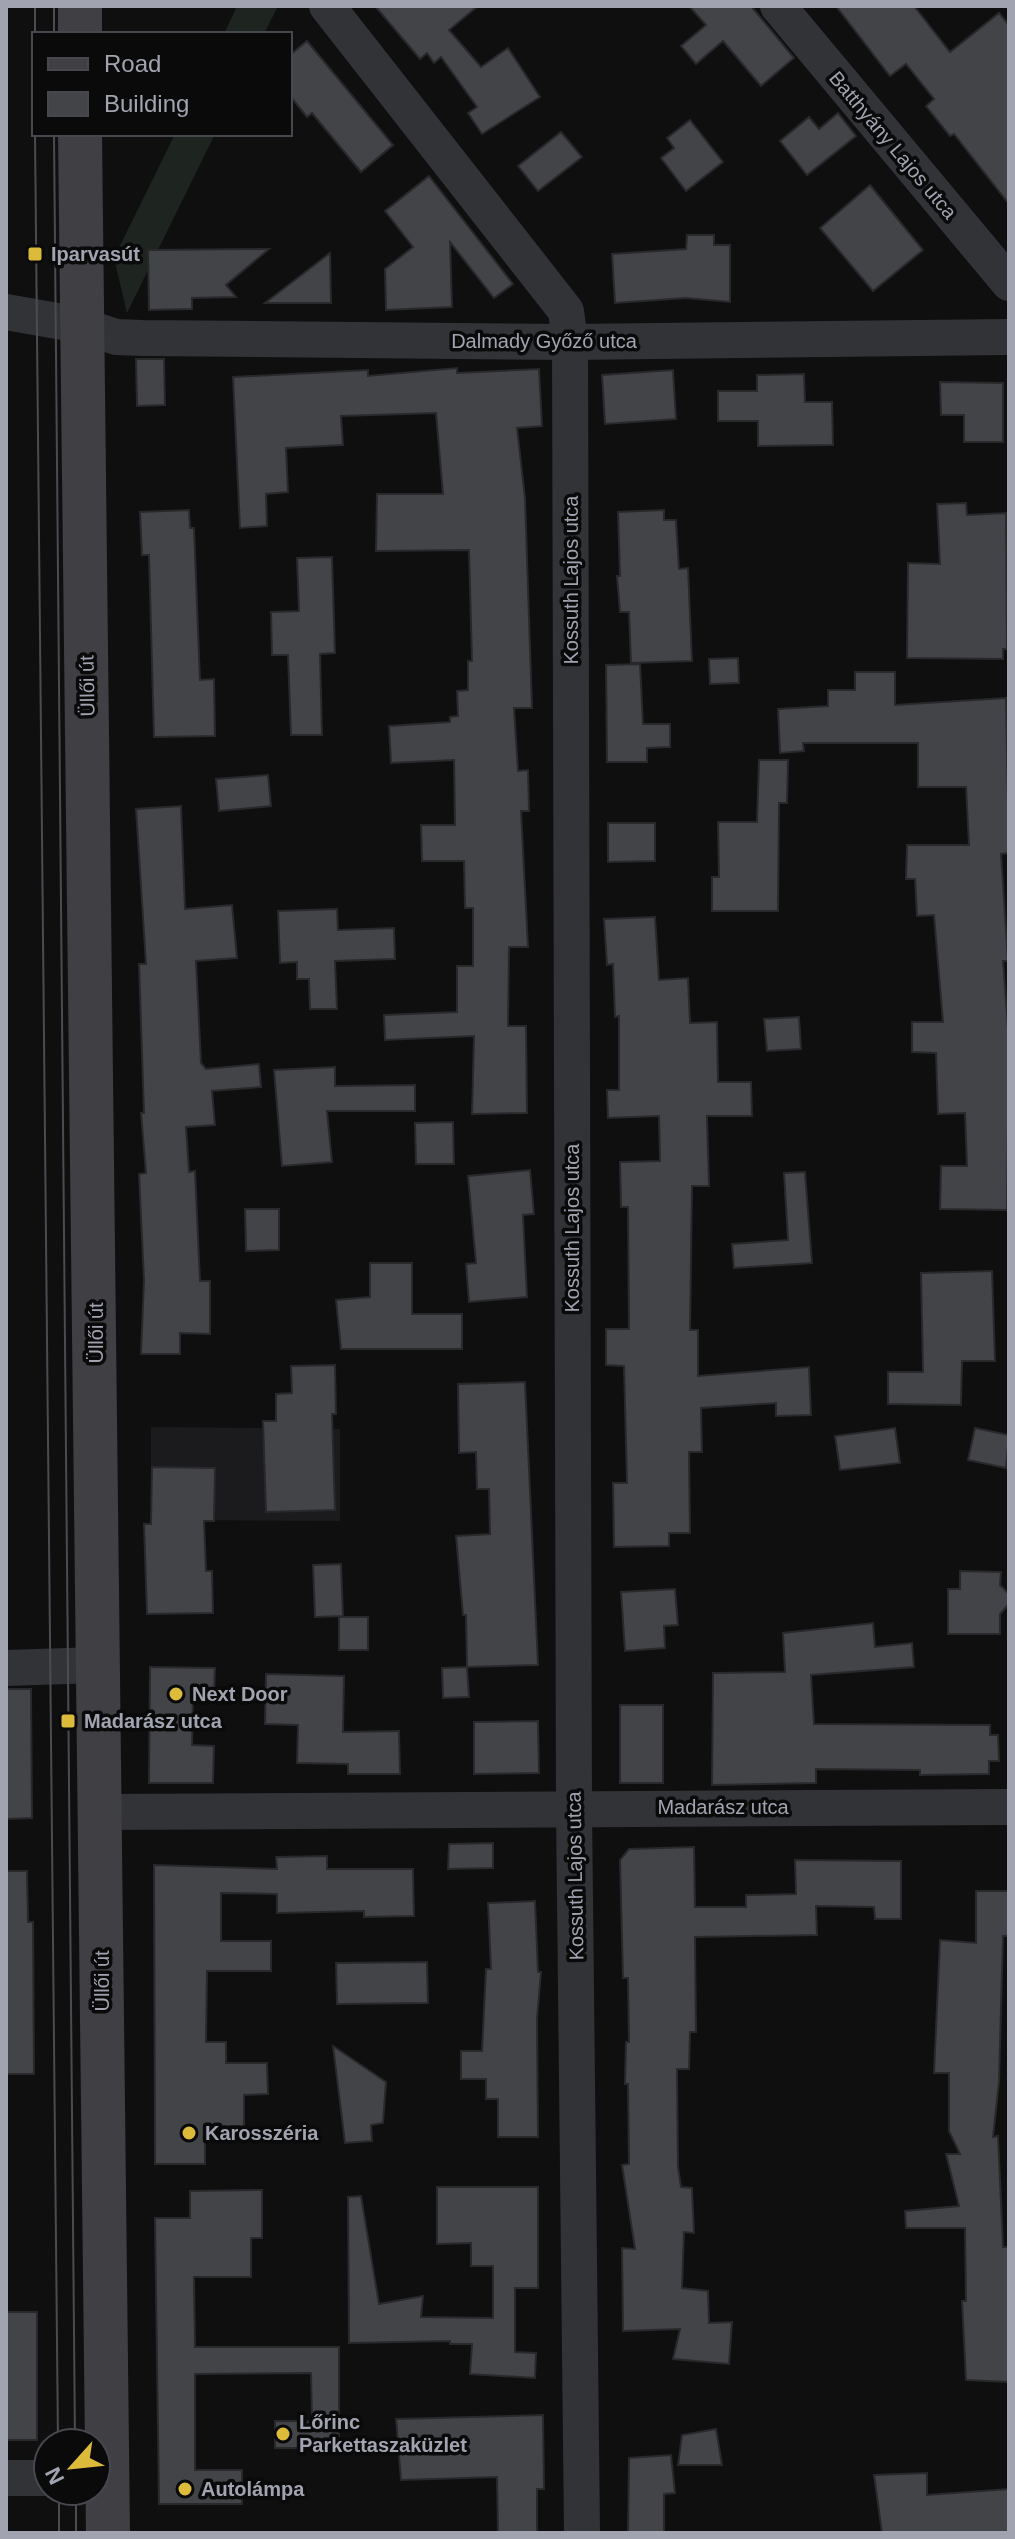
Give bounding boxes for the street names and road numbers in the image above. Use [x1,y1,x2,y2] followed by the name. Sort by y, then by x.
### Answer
[825,67,962,224] street label: Batthyány Lajos utca
[451,330,638,352] street label: Dalmady Győző utca
[560,495,582,665] street label: Kossuth Lajos utca
[75,655,99,717] street label: Üllői út
[561,1143,583,1313] street label: Kossuth Lajos utca
[85,1302,107,1364] street label: Üllői út
[563,1790,587,1961] street label: Kossuth Lajos utca
[657,1796,789,1818] street label: Madarász utca
[91,1950,113,2012] street label: Üllői út

